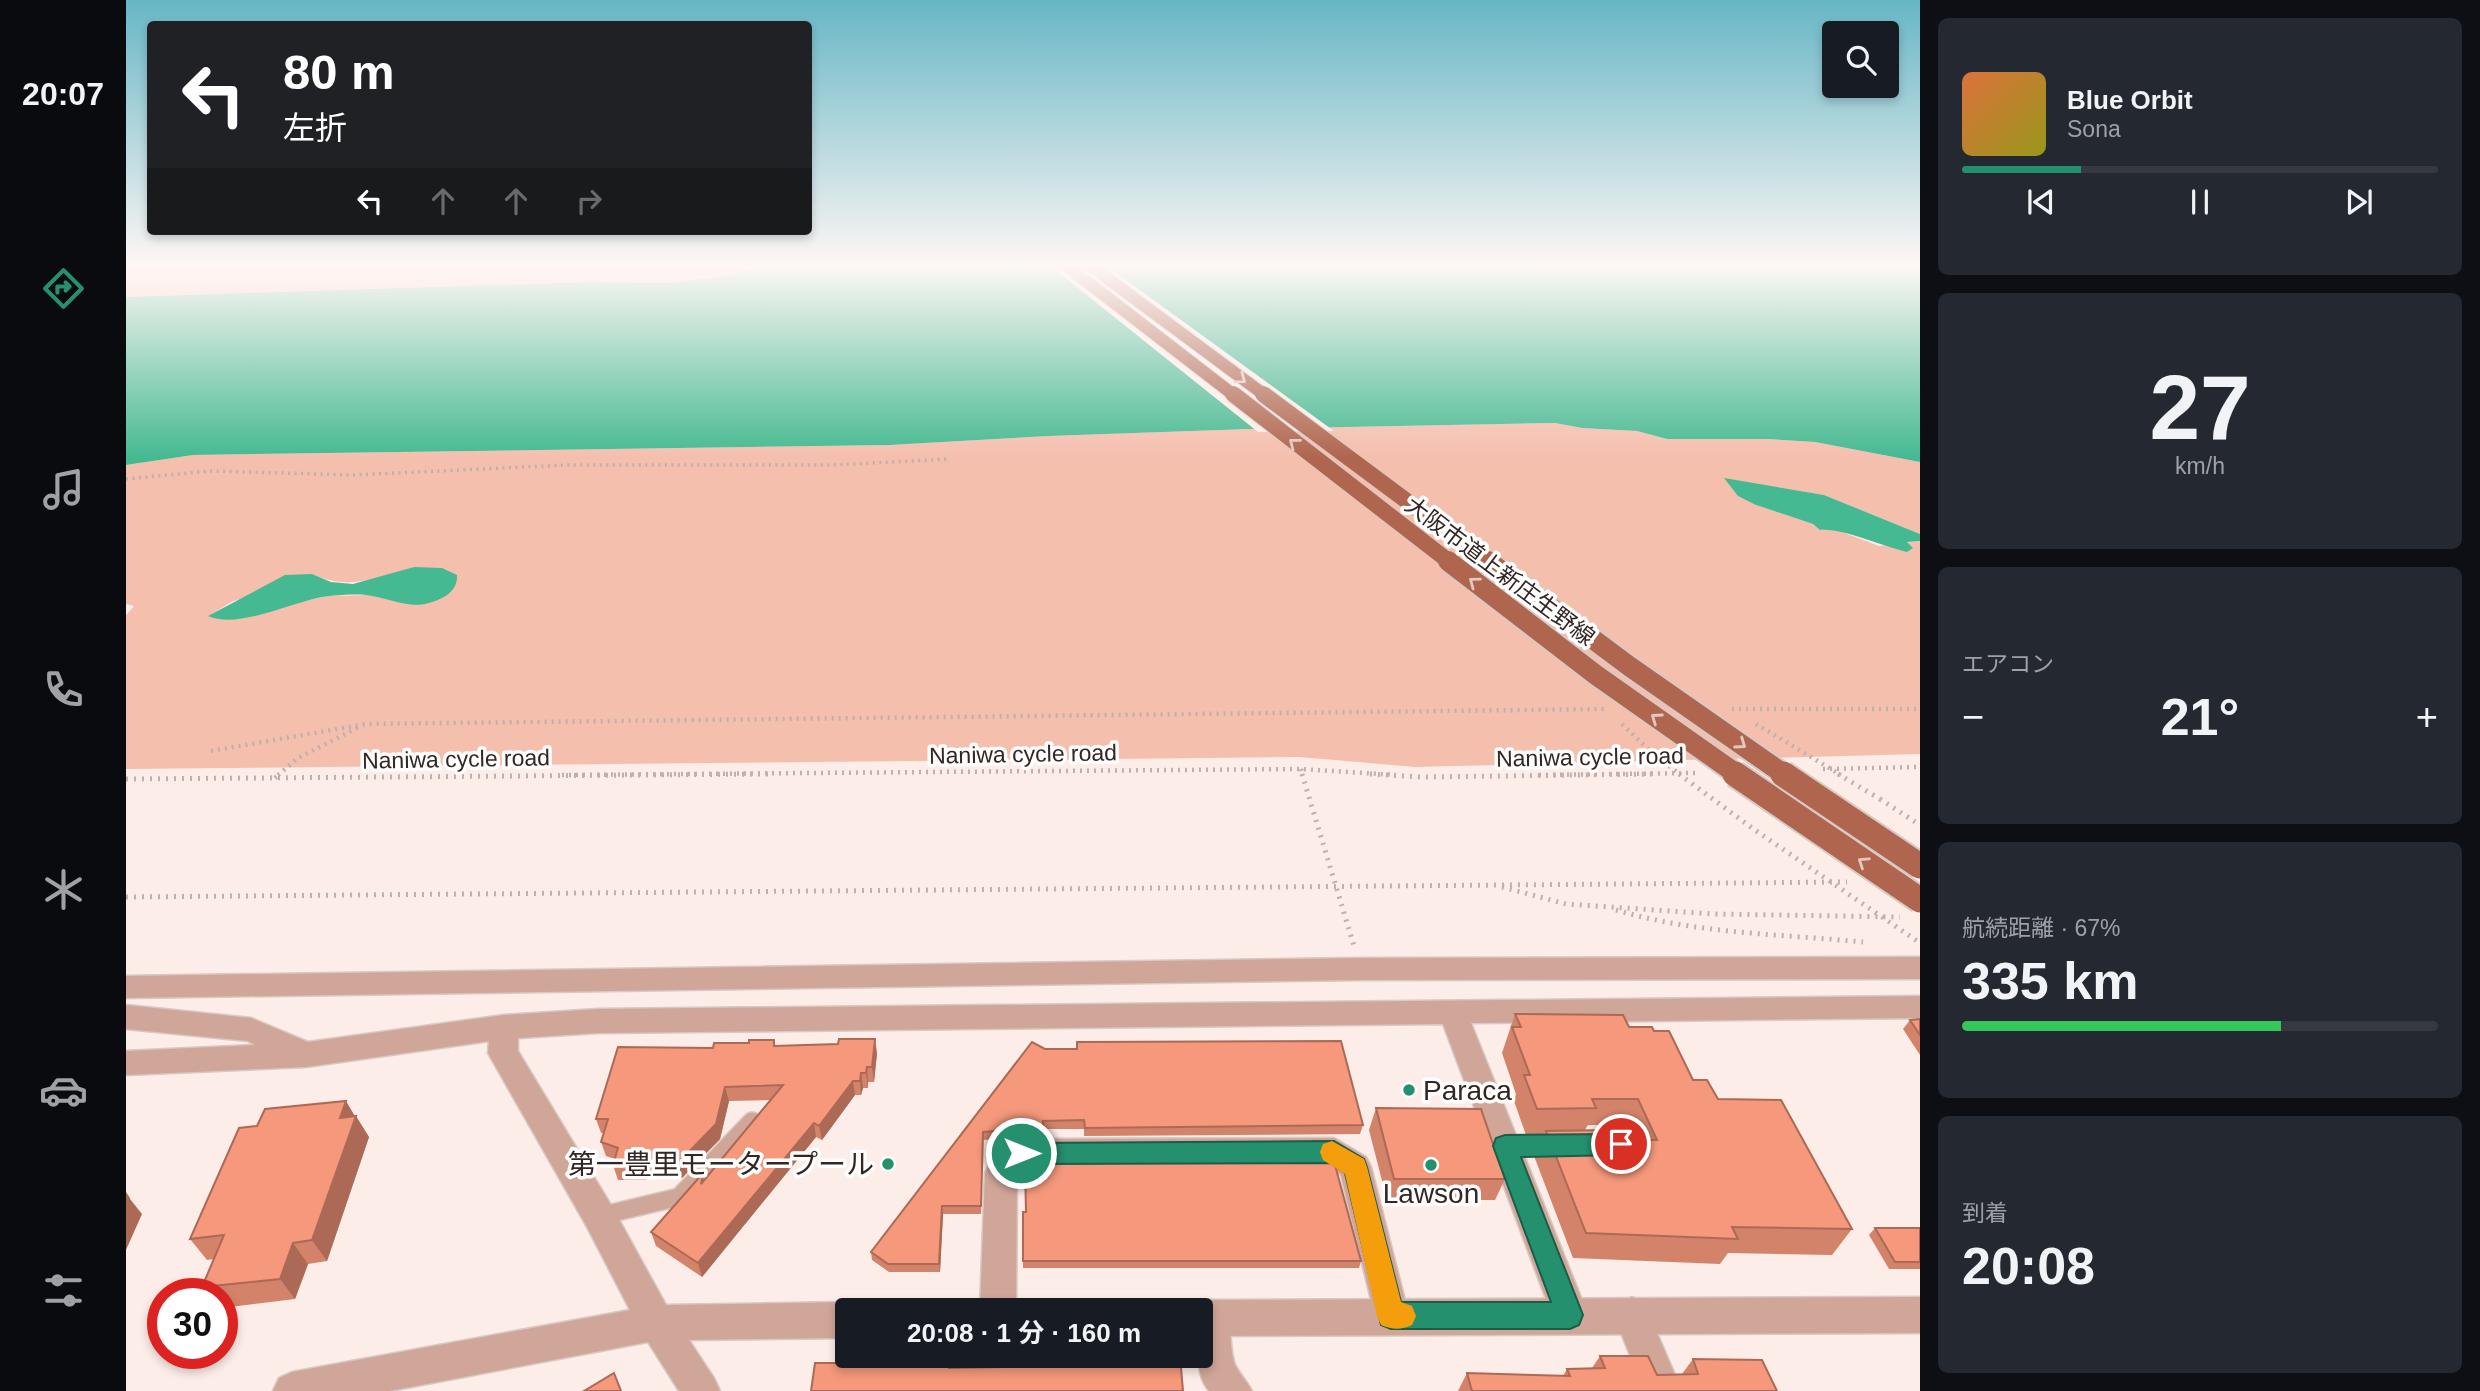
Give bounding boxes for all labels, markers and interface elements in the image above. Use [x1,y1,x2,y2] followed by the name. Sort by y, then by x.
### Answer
[1822,21,1899,98] map controls
[1822,21,1899,98] button: search
[283,45,395,99] text: 80 m
[168,49,259,140] icon: left
[22,76,104,112] text: 20:07
[2067,85,2193,115] text: Blue Orbit
[283,110,347,146] text: 左折
[2067,116,2121,142] text: Sona
[351,182,389,220] icon: left
[424,182,462,220] icon: ahead
[497,182,535,220] icon: ahead
[570,182,608,220] icon: right
[2022,183,2060,221] icon: previous
[2181,183,2219,221] icon: pause
[2340,183,2378,221] icon: next
[39,264,88,313] icon: directions
[2149,357,2251,458] text: 27
[1233,370,1246,383] one-way arrow
[1289,439,1301,452] one-way arrow
[2175,453,2225,479] text: km/h
[39,465,88,514] icon: music
[1400,491,1600,651] street label: 大阪市道上新庄生野線
[1469,577,1482,590] one-way arrow
[1962,651,2054,677] text: エアコン
[39,665,88,714] icon: phone
[2161,688,2239,746] text: 21°
[1962,696,1984,738] text: −
[2416,696,2438,738] text: +
[1651,714,1664,726] one-way arrow
[1733,736,1746,748] one-way arrow
[929,739,1117,769] street label: Naniwa cycle road
[1496,742,1684,772] street label: Naniwa cycle road
[362,744,550,774] street label: Naniwa cycle road
[1858,857,1871,870] one-way arrow
[39,865,88,914] icon: climate
[1962,915,2120,941] text: 航続距離 · 67%
[1962,952,2138,1010] text: 335 km
[39,1066,88,1115] icon: car
[1423,1075,1512,1106] place label: Paraca
[1401,1082,1417,1098] marker: Paraca
[1591,1114,1651,1174] pin
[984,1116,1058,1190] position arrow
[1602,1125,1640,1163] icon: arrive
[568,1149,874,1180] place label: 第一豊里モータープール
[880,1156,896,1172] marker: 第一豊里モータープール
[1423,1157,1439,1173] marker: Lawson
[1383,1178,1479,1209] place label: Lawson
[1962,1200,2008,1226] text: 到着
[1962,1237,2095,1295] text: 20:08
[39,1266,88,1315] icon: filters
[147,1278,238,1369] speed limit sign: 30
[907,1318,1141,1348] text: 20:08 · 1 分 · 160 m

